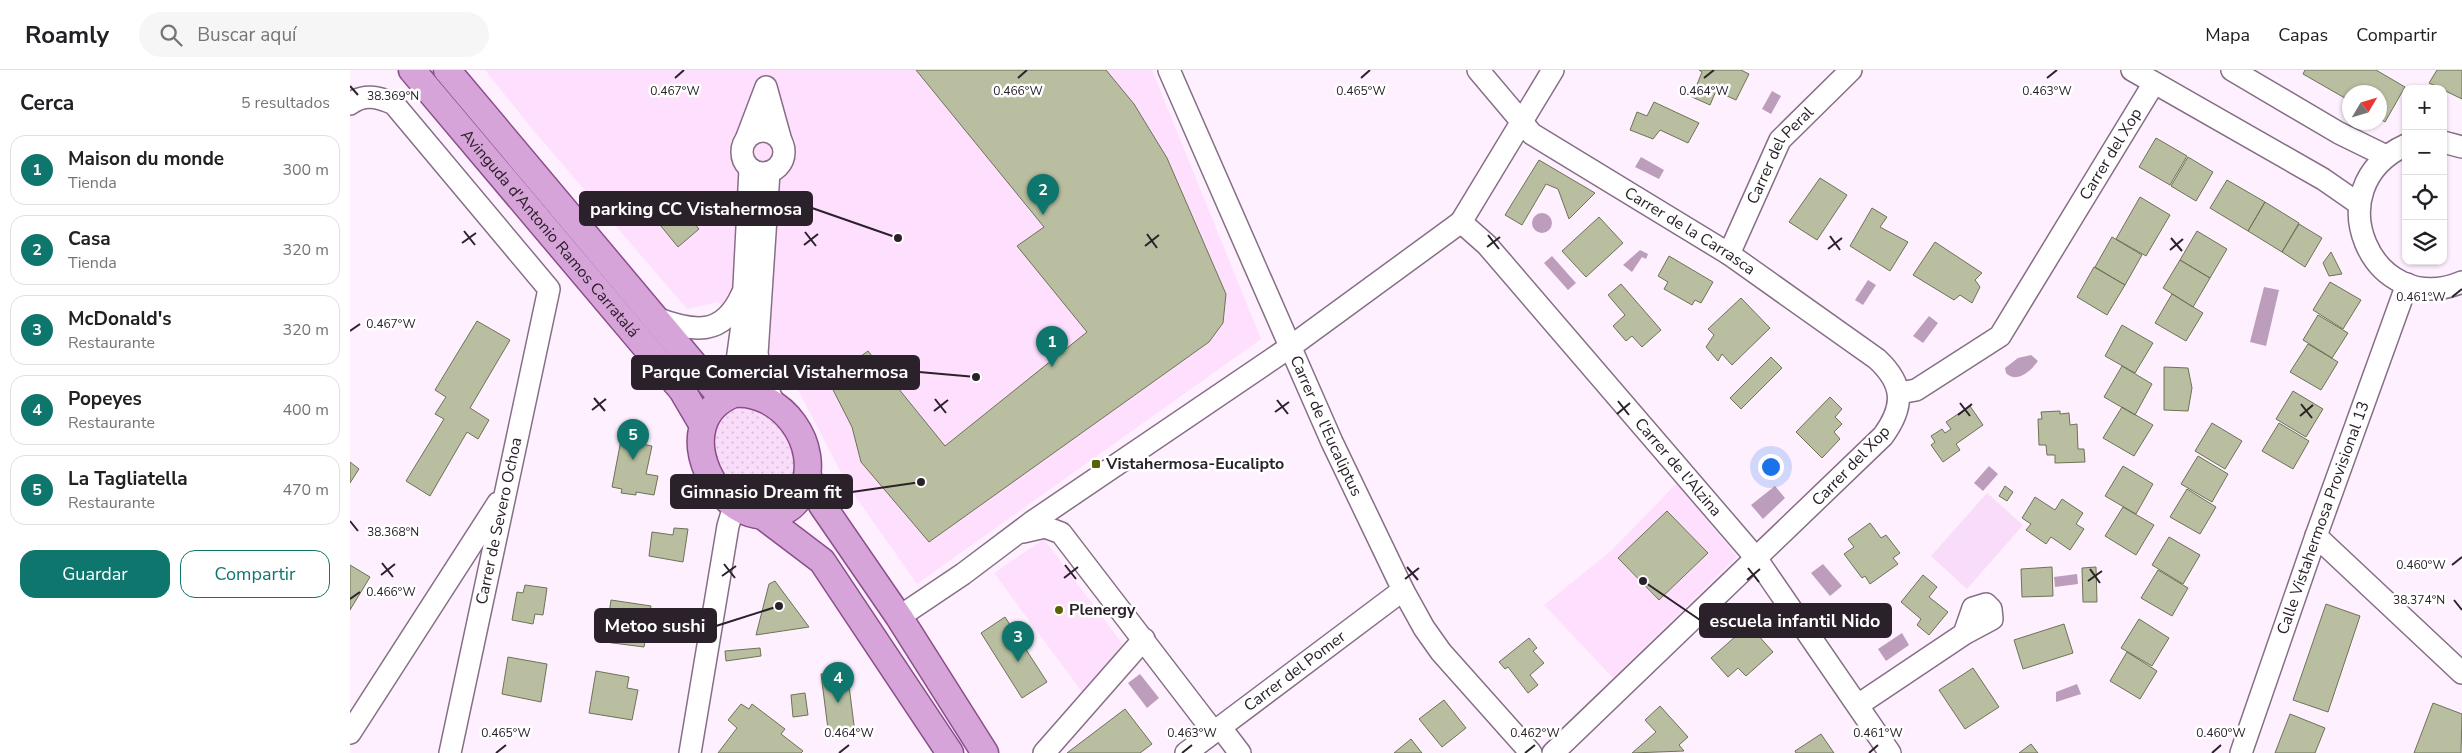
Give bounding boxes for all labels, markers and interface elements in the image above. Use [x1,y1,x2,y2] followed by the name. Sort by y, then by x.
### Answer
[139,12,489,57] search box
[25,19,109,51] text: Roamly
[157,21,185,49] icon: search
[197,22,296,48] text: Buscar aquí
[2205,23,2250,47] text: Mapa
[2278,23,2328,47] text: Capas
[2356,23,2437,47] text: Compartir
[650,83,700,99] text: 0.467°W
[993,83,1043,99] text: 0.466°W
[1336,83,1386,99] text: 0.465°W
[1679,83,1729,99] text: 0.464°W
[2022,83,2072,99] text: 0.463°W
[2342,85,2387,130] north arrow
[2402,85,2447,265] map controls
[2402,85,2447,130] button: +
[367,88,419,104] text: 38.369°N
[20,89,74,117] text: Cerca
[241,92,330,114] text: 5 resultados
[1742,101,1819,208] street label: Carrer del Peral
[2074,104,2147,204] street label: Carrer del Xop
[456,125,644,342] street label: Avinguda d'Antonio Ramos Carratalá
[2402,130,2447,175] button: −
[68,146,224,172] text: Maison du monde
[32,159,42,181] text: 1
[282,159,329,181] text: 300 m
[68,172,117,194] text: Tienda
[1027,174,1059,215] pin: 2
[2402,175,2447,220] button: locate
[1620,182,1760,280] street label: Carrer de la Carrasca
[580,192,812,225] callout: parking CC Vistahermosa
[590,197,802,221] text: parking CC Vistahermosa
[2402,220,2447,265] button: layers
[68,226,111,252] text: Casa
[32,239,42,261] text: 2
[282,239,329,261] text: 320 m
[68,252,117,274] text: Tienda
[2396,289,2446,305] text: 0.461°W
[68,306,172,332] text: McDonald's
[366,316,416,332] text: 0.467°W
[32,319,42,341] text: 3
[282,319,329,341] text: 320 m
[1036,326,1068,367] pin: 1
[68,332,155,354] text: Restaurante
[1284,352,1368,500] street label: Carrer de l'Eucaliptus
[632,356,919,389] callout: Parque Comercial Vistahermosa
[642,360,908,384] text: Parque Comercial Vistahermosa
[68,386,142,412] text: Popeyes
[2272,398,2375,638] street label: Calle Vistahermosa Provisional 13
[32,399,42,421] text: 4
[282,399,329,421] text: 400 m
[68,412,155,434] text: Restaurante
[1630,413,1727,521] street label: Carrer de l'Alzina
[617,419,649,460] pin: 5
[1807,421,1895,511] street label: Carrer del Xop
[471,435,527,607] street label: Carrer de Severo Ochoa
[1105,453,1284,475] place label: Vistahermosa-Eucalipto
[1758,454,1784,480] your location
[1090,458,1102,470] marker: Vistahermosa-Eucalipto
[68,466,188,492] text: La Tagliatella
[671,475,852,508] callout: Gimnasio Dream fit
[32,479,42,501] text: 5
[282,479,329,501] text: 470 m
[680,480,842,504] text: Gimnasio Dream fit
[68,492,155,514] text: Restaurante
[367,524,419,540] text: 38.368°N
[20,550,170,598] button: Guardar
[180,550,330,598] button: Compartir
[2396,557,2446,573] text: 0.460°W
[366,584,416,600] text: 0.466°W
[2393,592,2445,608] text: 38.374°N
[1069,599,1136,621] place label: Plenergy
[1053,604,1065,616] marker: Plenergy
[1700,604,1891,637] callout: escuela infantil Nido
[595,609,716,642] callout: Metoo sushi
[1710,609,1880,633] text: escuela infantil Nido
[605,614,705,638] text: Metoo sushi
[1002,621,1034,662] pin: 3
[1239,626,1350,717] street label: Carrer del Pomer
[822,662,854,703] pin: 4
[481,725,531,741] text: 0.465°W
[824,725,874,741] text: 0.464°W
[1167,725,1217,741] text: 0.463°W
[1510,725,1560,741] text: 0.462°W
[1853,725,1903,741] text: 0.461°W
[2196,725,2246,741] text: 0.460°W

